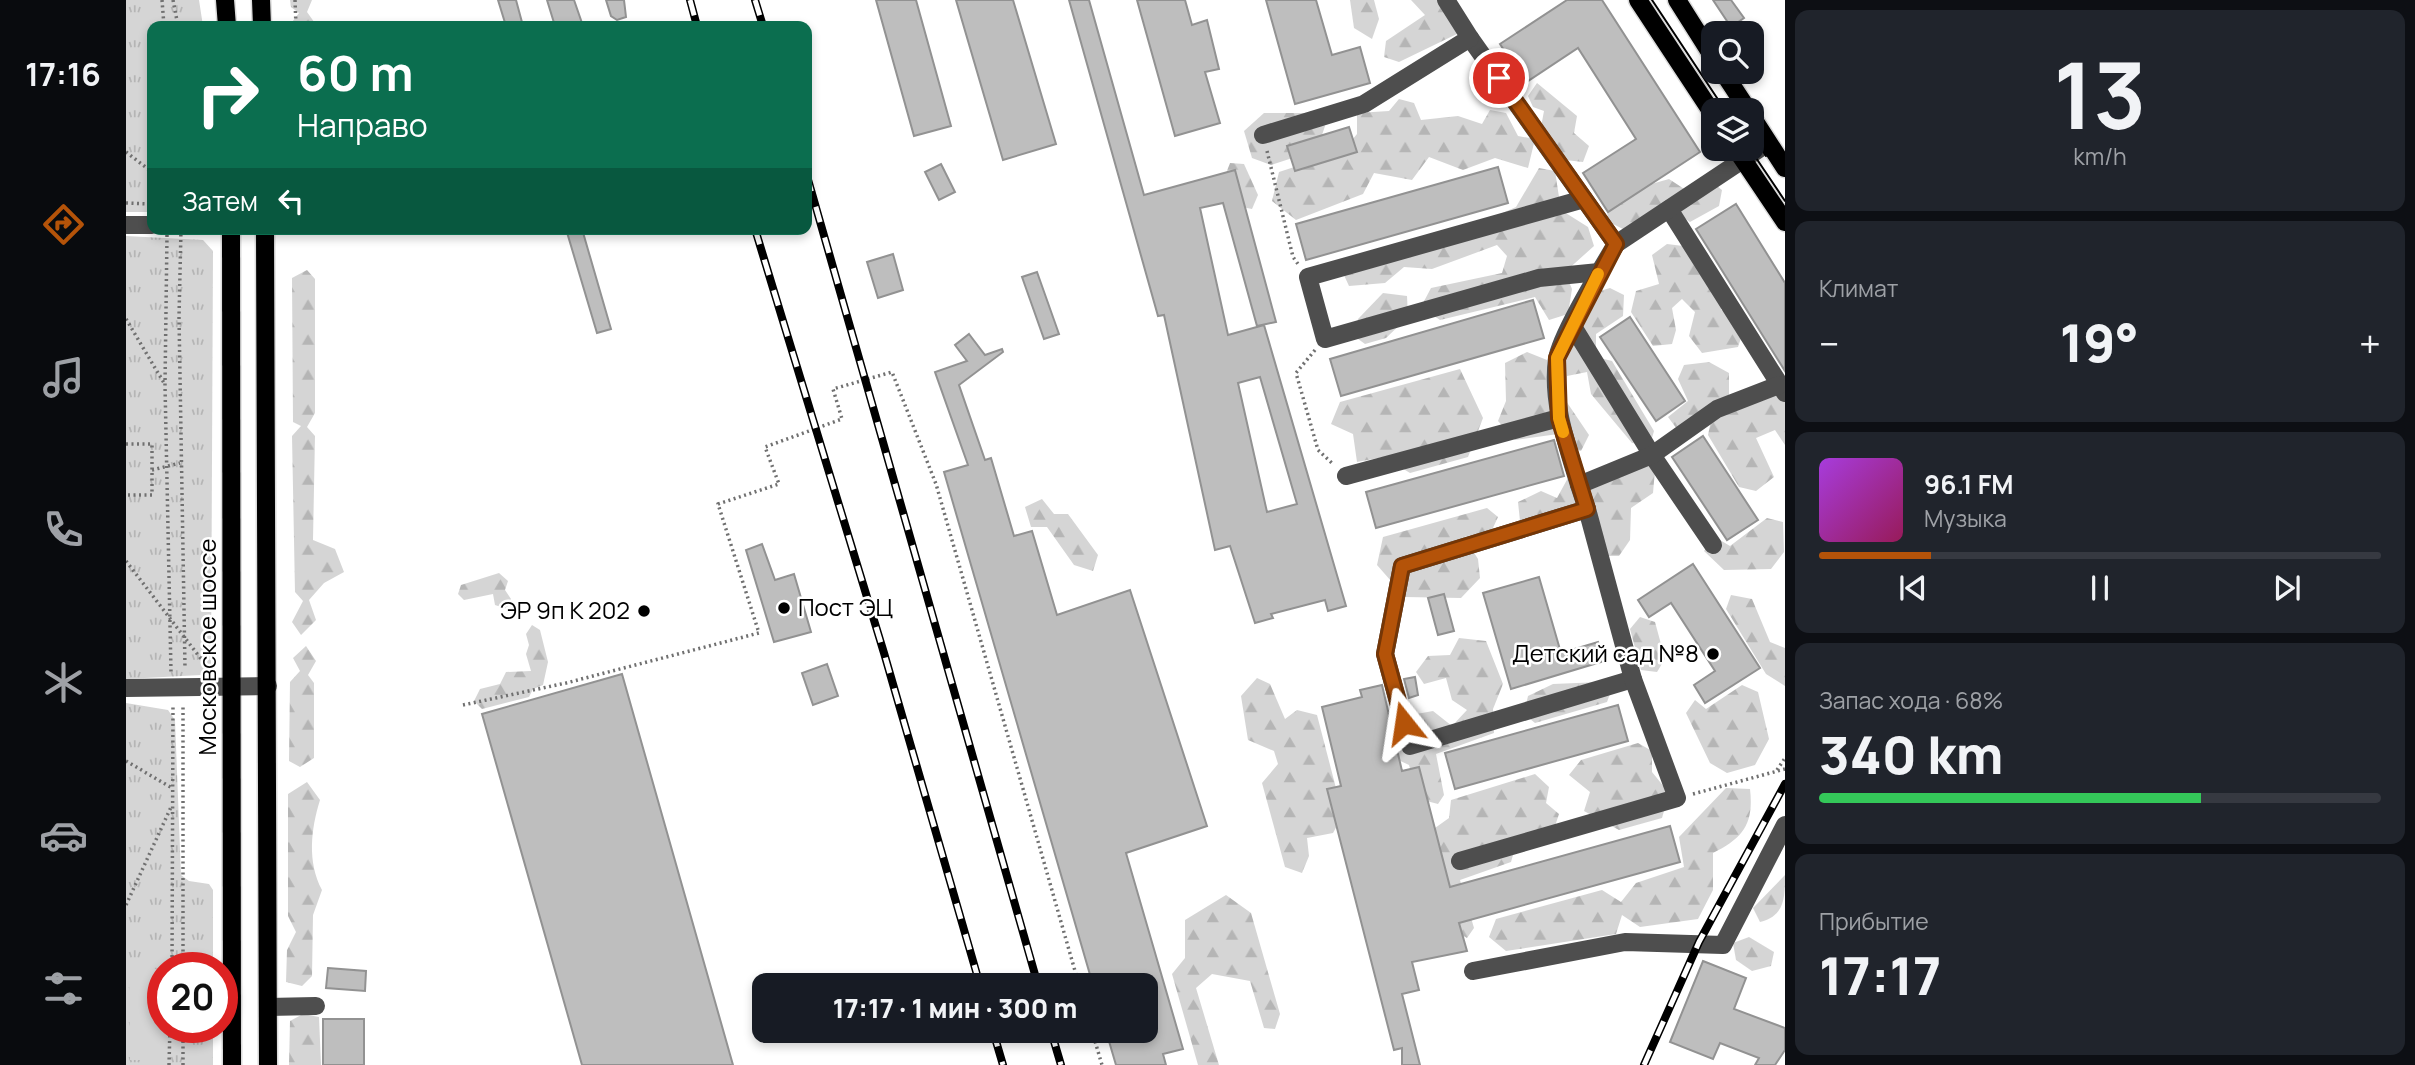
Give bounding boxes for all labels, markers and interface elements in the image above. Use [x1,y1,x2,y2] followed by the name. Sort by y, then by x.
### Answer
[1701,21,1764,161] map controls
[1701,21,1764,84] button: search
[2054,32,2146,156] text: 13
[297,39,414,106] text: 60 m
[1469,48,1529,108] pin
[182,49,273,140] icon: right
[25,52,101,96] text: 17:16
[1480,59,1518,97] icon: arrive
[1701,98,1764,161] button: layers
[297,103,428,147] text: Направо
[2073,140,2127,172] text: km/h
[272,182,310,220] icon: left
[182,183,258,219] text: Затем
[39,200,88,249] icon: directions
[1819,272,1898,304] text: Климат
[2060,307,2139,378] text: 19°
[1819,317,1840,369] text: −
[2359,317,2381,369] text: +
[39,353,88,402] icon: music
[1924,466,2014,502] text: 96.1 FM
[1924,502,2007,534] text: Музыка
[39,505,88,554] icon: phone
[190,539,223,755] street label: Московское шоссе
[1894,569,1932,607] icon: previous
[2081,569,2119,607] icon: pause
[2268,569,2306,607] icon: next
[798,590,893,623] place label: Пост ЭЦ
[500,593,630,626] place label: ЭР 9п К 202
[776,600,792,616] marker: Пост ЭЦ
[636,603,652,619] marker: ЭР 9п К 202
[1512,636,1699,669] place label: Детский сад №8
[1705,646,1721,662] marker: Детский сад №8
[39,658,88,707] icon: climate
[1819,684,2003,716] text: Запас хода · 68%
[1367,686,1441,760] position arrow
[1819,719,2004,790] text: 340 km
[39,811,88,860] icon: car
[1819,905,1929,937] text: Прибытие
[1819,940,1941,1011] text: 17:17
[147,952,238,1043] speed limit sign: 20
[39,964,88,1013] icon: filters
[833,990,1077,1026] text: 17:17 · 1 мин · 300 m

